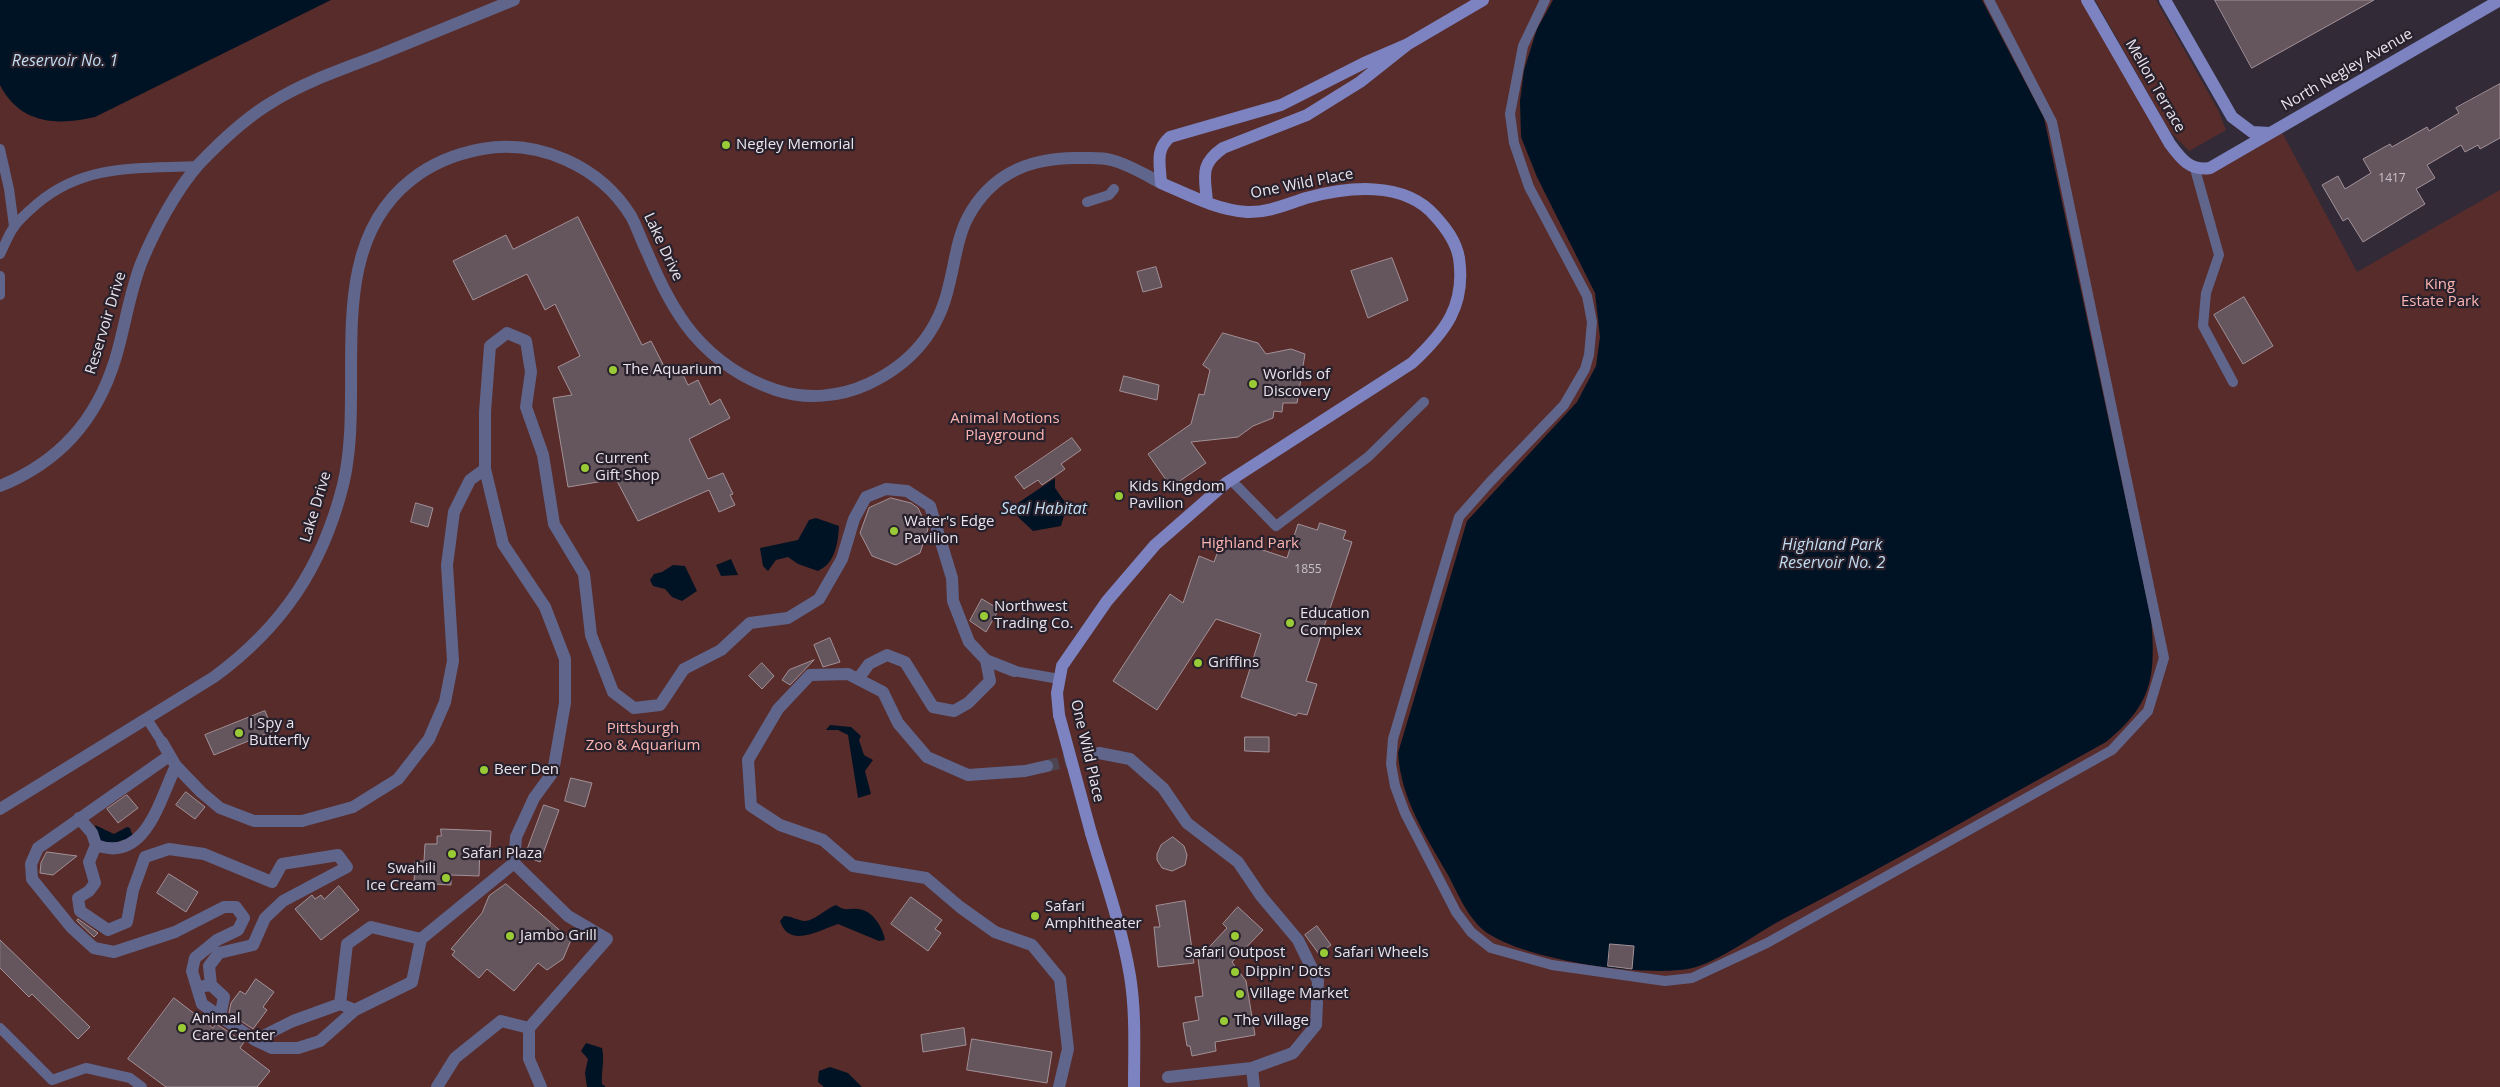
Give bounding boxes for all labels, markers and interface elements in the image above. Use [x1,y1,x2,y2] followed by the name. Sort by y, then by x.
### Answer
[2278,25,2416,115] street label: North Negley Avenue
[2121,36,2189,136] street label: Mellon Terrace
[12,51,118,71] water label: Reservoir No. 1
[736,136,854,154] place label: Negley Memorial
[720,139,732,151] marker: Negley Memorial
[1249,165,1355,203] street label: One Wild Place
[2378,172,2406,186] house number: 1417
[639,210,687,284] street label: Lake Drive
[82,269,130,377] street label: Reservoir Drive
[2401,276,2479,311] park label: King Estate Park
[623,361,722,379] place label: The Aquarium
[607,364,619,376] marker: The Aquarium
[1263,366,1331,401] place label: Worlds of Discovery
[1247,378,1259,390] marker: Worlds of Discovery
[950,410,1060,445] park label: Animal Motions Playground
[595,450,660,485] place label: Current Gift Shop
[579,462,591,474] marker: Current Gift Shop
[297,469,335,545] street label: Lake Drive
[1129,478,1225,513] place label: Kids Kingdom Pavilion
[1113,490,1125,502] marker: Kids Kingdom Pavilion
[1001,499,1087,519] water label: Seal Habitat
[904,513,994,548] place label: Water's Edge Pavilion
[888,525,900,537] marker: Water's Edge Pavilion
[1201,535,1299,553] park label: Highland Park
[1779,535,1885,573] water label: Highland Park Reservoir No. 2
[1294,563,1322,577] house number: 1855
[994,598,1073,633] place label: Northwest Trading Co.
[1300,605,1370,640] place label: Education Complex
[978,610,990,622] marker: Northwest Trading Co.
[1284,617,1296,629] marker: Education Complex
[1208,654,1259,672] place label: Griffins
[1192,657,1204,669] marker: Griffins
[1066,698,1108,804] street label: One Wild Place
[249,715,309,750] place label: I Spy a Butterfly
[586,720,700,755] park label: Pittsburgh Zoo & Aquarium
[233,727,245,739] marker: I Spy a Butterfly
[494,761,559,779] place label: Beer Den
[478,764,490,776] marker: Beer Den
[462,845,542,863] place label: Safari Plaza
[446,848,458,860] marker: Safari Plaza
[366,860,436,895] place label: Swahili Ice Cream
[440,872,452,884] marker: Swahili Ice Cream
[1045,898,1142,933] place label: Safari Amphitheater
[1029,910,1041,922] marker: Safari Amphitheater
[520,927,597,945] place label: Jambo Grill
[504,930,516,942] marker: Jambo Grill
[1229,930,1241,942] marker: Safari Outpost
[1185,944,1285,962] place label: Safari Outpost
[1334,944,1429,962] place label: Safari Wheels
[1318,947,1330,959] marker: Safari Wheels
[1245,963,1331,981] place label: Dippin' Dots
[1229,966,1241,978] marker: Dippin' Dots
[1250,985,1349,1003] place label: Village Market
[1234,988,1246,1000] marker: Village Market
[192,1010,275,1045] place label: Animal Care Center
[1234,1012,1309,1030] place label: The Village
[1218,1015,1230,1027] marker: The Village
[176,1022,188,1034] marker: Animal Care Center

